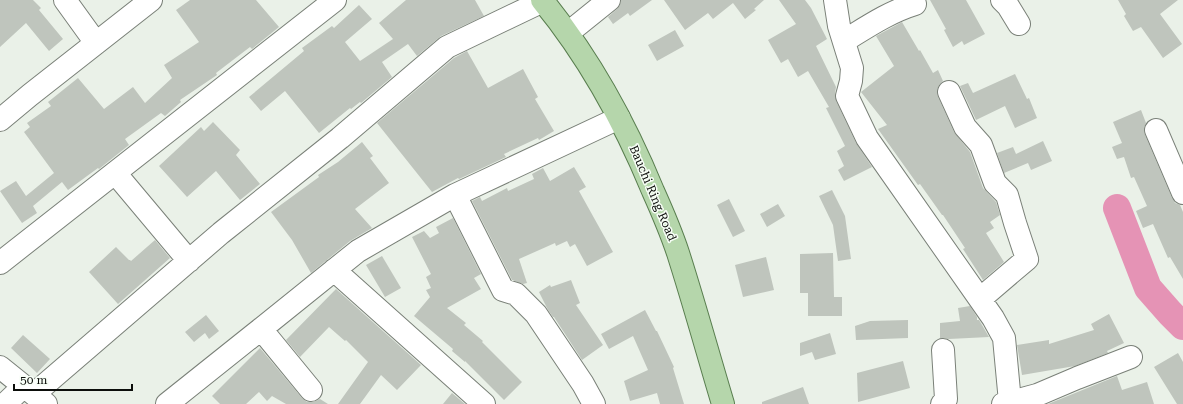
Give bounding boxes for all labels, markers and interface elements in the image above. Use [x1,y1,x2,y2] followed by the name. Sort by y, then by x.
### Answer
[627,143,680,243] street label: Bauchi Ring Road
[14,366,132,392] scale bar
[20,373,47,387] text: 50 m

